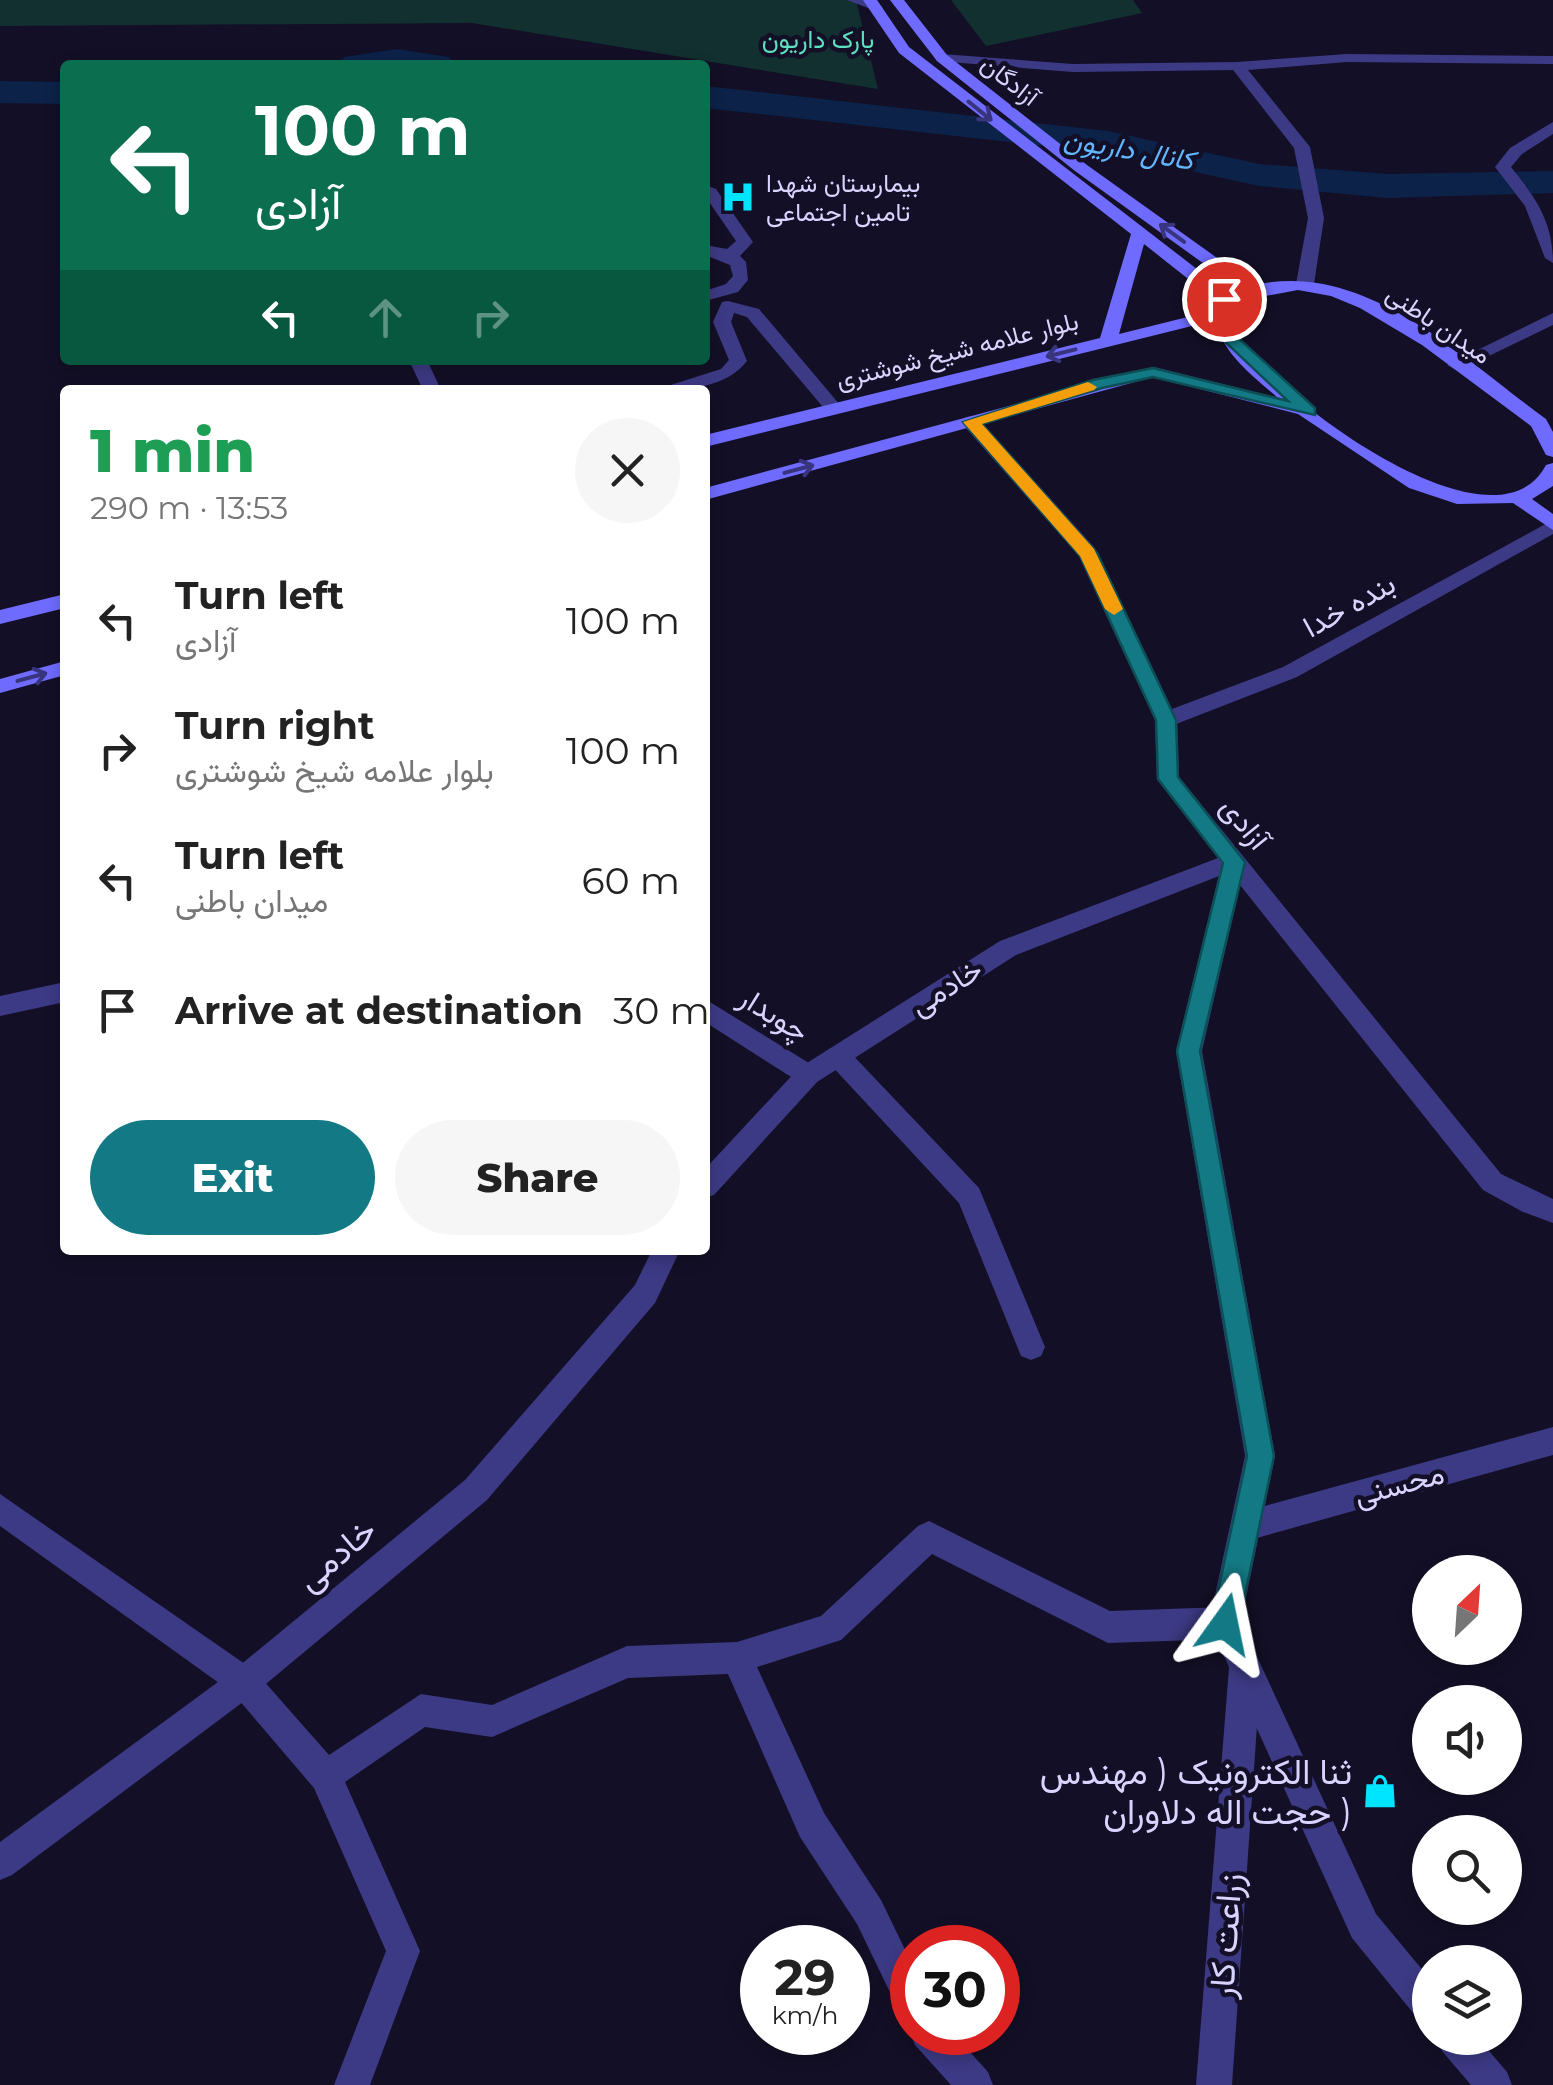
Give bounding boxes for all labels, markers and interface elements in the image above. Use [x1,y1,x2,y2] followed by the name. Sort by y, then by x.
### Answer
[762,24,874,56] park label: پارک داریون
[975,48,1046,114] street label: آزادگان
[255,87,471,173] text: 100 m
[90,100,220,230] icon: left
[967,100,993,122] one-way arrow
[1061,121,1201,179] water label: کانال داریون
[766,168,920,228] place label: بیمارستان شهدا تامین اجتماعی
[255,175,341,230] text: آزادی
[719,178,757,216] hospital icon: بیمارستان شهدا تامین اجتماعی
[1159,223,1186,244] one-way arrow
[1182,257,1267,342] pin
[1197,272,1252,327] icon: arrive
[1380,278,1497,371] street label: میدان باطنی
[253,290,308,345] icon: left
[358,290,413,345] icon: ahead
[463,290,518,345] icon: right
[833,305,1082,398] street label: بلوار علامه شیخ شوشتری
[1046,345,1078,363] one-way arrow
[90,414,255,487] text: 1 min
[575,418,680,523] button: close
[783,458,814,477] one-way arrow
[90,488,288,527] text: 290 m · 13:53
[1296,565,1402,645] street label: بنده خدا
[175,572,344,619] text: Turn left
[90,593,145,648] icon: left
[566,597,680,644] text: 100 m
[175,621,237,660] text: آزادی
[16,667,48,685] one-way arrow
[175,702,374,749] text: Turn right
[90,723,145,778] icon: right
[566,727,680,774] text: 100 m
[175,751,494,790] text: بلوار علامه شیخ شوشتری
[1212,789,1279,859] street label: آزادی
[175,832,344,879] text: Turn left
[90,853,145,908] icon: left
[581,857,680,904] text: 60 m
[175,881,328,920] text: میدان باطنی
[903,951,989,1023] street label: خادمی
[730,978,816,1051] street label: چوبدار
[90,983,145,1038] icon: arrive
[175,987,583,1034] text: Arrive at destination
[613,987,710,1034] text: 30 m
[90,1120,375,1235] button: Exit
[395,1120,680,1235] button: Share
[1350,1454,1448,1514] street label: محسنی
[287,1508,385,1600] street label: خادمی
[1412,1555,1522,1665] north arrow
[1412,1555,1522,2055] map controls
[1173,1572,1277,1676] position arrow
[1412,1685,1522,1795] button: sound
[1040,1750,1352,1834] place label: ثنا الکترونیک ( مهندس حجت اله دلاوران )
[1361,1772,1399,1810] shop icon: ثنا الکترونیک ( مهندس حجت اله دلاوران )
[1412,1815,1522,1925] button: search
[1199,1872,1252,2001] street label: زراعت کار
[890,1925,1020,2055] speed limit sign: 30
[1412,1945,1522,2055] button: layers
[774,1947,836,2008] text: 29
[772,2000,838,2030] text: km/h

